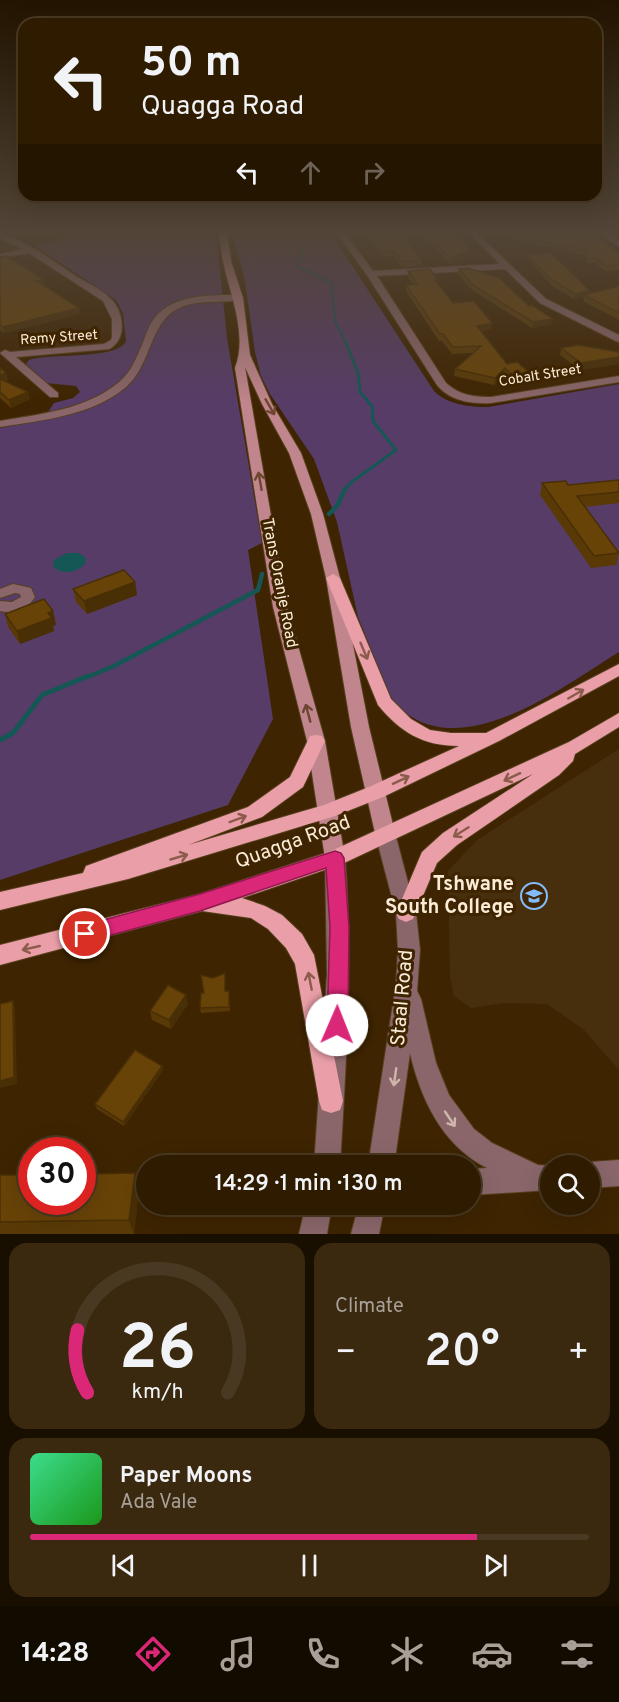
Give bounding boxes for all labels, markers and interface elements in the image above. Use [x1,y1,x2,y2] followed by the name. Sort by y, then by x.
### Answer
[141,38,242,91] text: 50 m
[42,42,120,120] icon: left
[141,90,304,124] text: Quagga Road
[231,156,264,189] icon: left
[294,156,327,189] icon: ahead
[357,156,390,189] icon: right
[20,327,98,349] street label: Remy Street
[498,361,582,391] street label: Cobalt Street
[265,398,276,416] one-way arrow
[254,472,265,491] one-way arrow
[257,516,301,650] street label: Trans Oranje Road
[359,642,370,660] one-way arrow
[567,688,584,700] one-way arrow
[302,703,314,722] one-way arrow
[504,771,522,783] one-way arrow
[391,774,409,786] one-way arrow
[232,810,354,876] street label: Quagga Road
[228,812,247,823] one-way arrow
[453,826,470,838] one-way arrow
[169,851,188,862] one-way arrow
[385,872,514,921] place label: Tshwane South College
[519,881,549,911] school or university icon: Tshwane South College
[59,908,110,959] pin
[68,917,101,950] icon: arrive
[22,943,41,954] one-way arrow
[386,949,420,1047] street label: Staal Road
[304,972,315,992] one-way arrow
[305,993,369,1057] position arrow
[389,1066,400,1086] one-way arrow
[443,1110,456,1127] one-way arrow
[18,1137,96,1215] speed limit sign: 30
[540,1155,600,1215] map controls
[540,1155,600,1215] button: search
[214,1171,403,1198] text: 14:29 · 1 min · 130 m
[335,1294,404,1320] text: Climate
[119,1312,195,1391] text: 26
[424,1325,500,1382] text: 20°
[335,1333,356,1375] text: −
[568,1333,589,1375] text: +
[131,1379,183,1406] text: km/h
[120,1463,252,1490] text: Paper Moons
[120,1490,197,1516] text: Ada Vale
[107,1549,140,1582] icon: previous
[293,1549,326,1582] icon: pause
[479,1549,512,1582] icon: next
[132,1633,174,1675] icon: directions
[217,1633,259,1675] icon: music
[302,1633,344,1675] icon: phone
[386,1633,428,1675] icon: climate
[471,1633,513,1675] icon: car
[556,1633,598,1675] icon: filters
[21,1637,90,1671] text: 14:28

